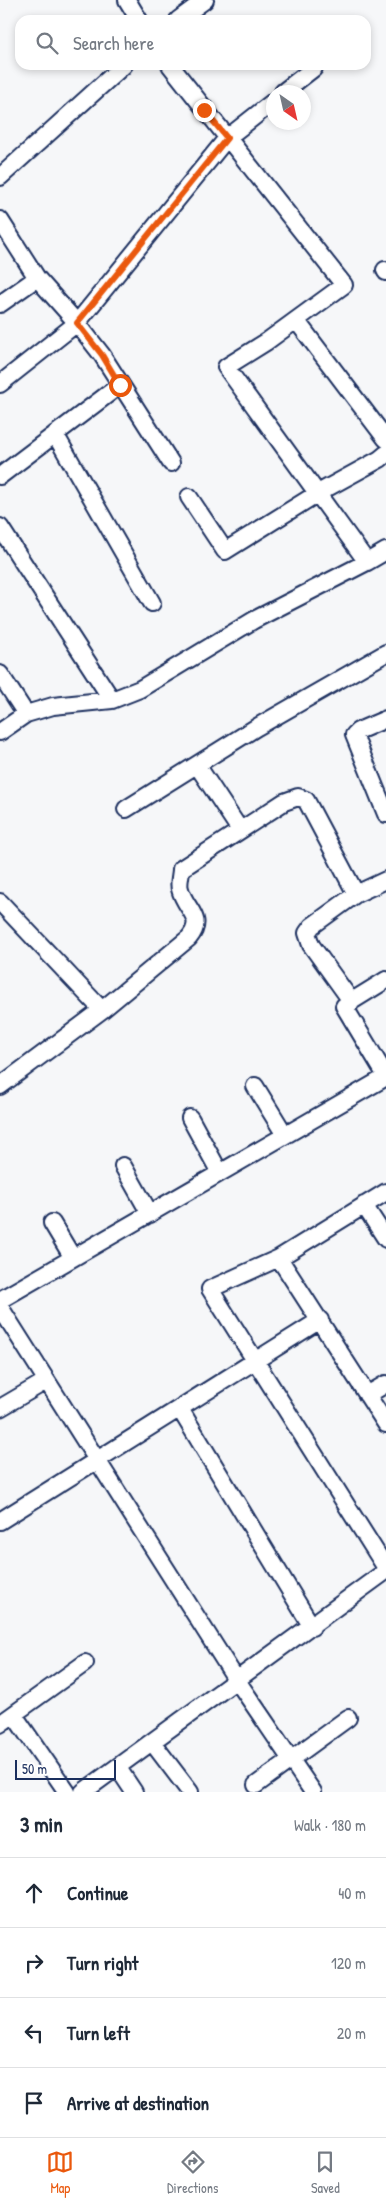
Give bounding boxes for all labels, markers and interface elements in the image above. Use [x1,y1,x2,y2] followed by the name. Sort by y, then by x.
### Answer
[15,15,371,70] search box
[33,29,61,57] icon: search
[73,30,154,56] text: Search here
[266,85,311,130] north arrow
[193,99,216,122] route end
[109,374,132,397] route start
[15,1757,116,1780] scale bar
[22,1759,47,1778] text: 50 m
[20,1810,63,1839] text: 3 min
[294,1814,366,1836] text: Walk · 180 m
[20,1879,48,1907] icon: ahead
[67,1880,128,1906] text: Continue
[338,1882,366,1904] text: 40 m
[20,1949,48,1977] icon: right
[67,1950,138,1976] text: Turn right
[331,1952,366,1974] text: 120 m
[20,2019,48,2047] icon: left
[67,2020,130,2046] text: Turn left
[337,2022,366,2044] text: 20 m
[20,2089,48,2117] icon: arrive
[67,2090,209,2116] text: Arrive at destination
[46,2148,74,2197] tab: Map
[167,2148,218,2197] tab: Directions
[311,2148,340,2197] tab: Saved

